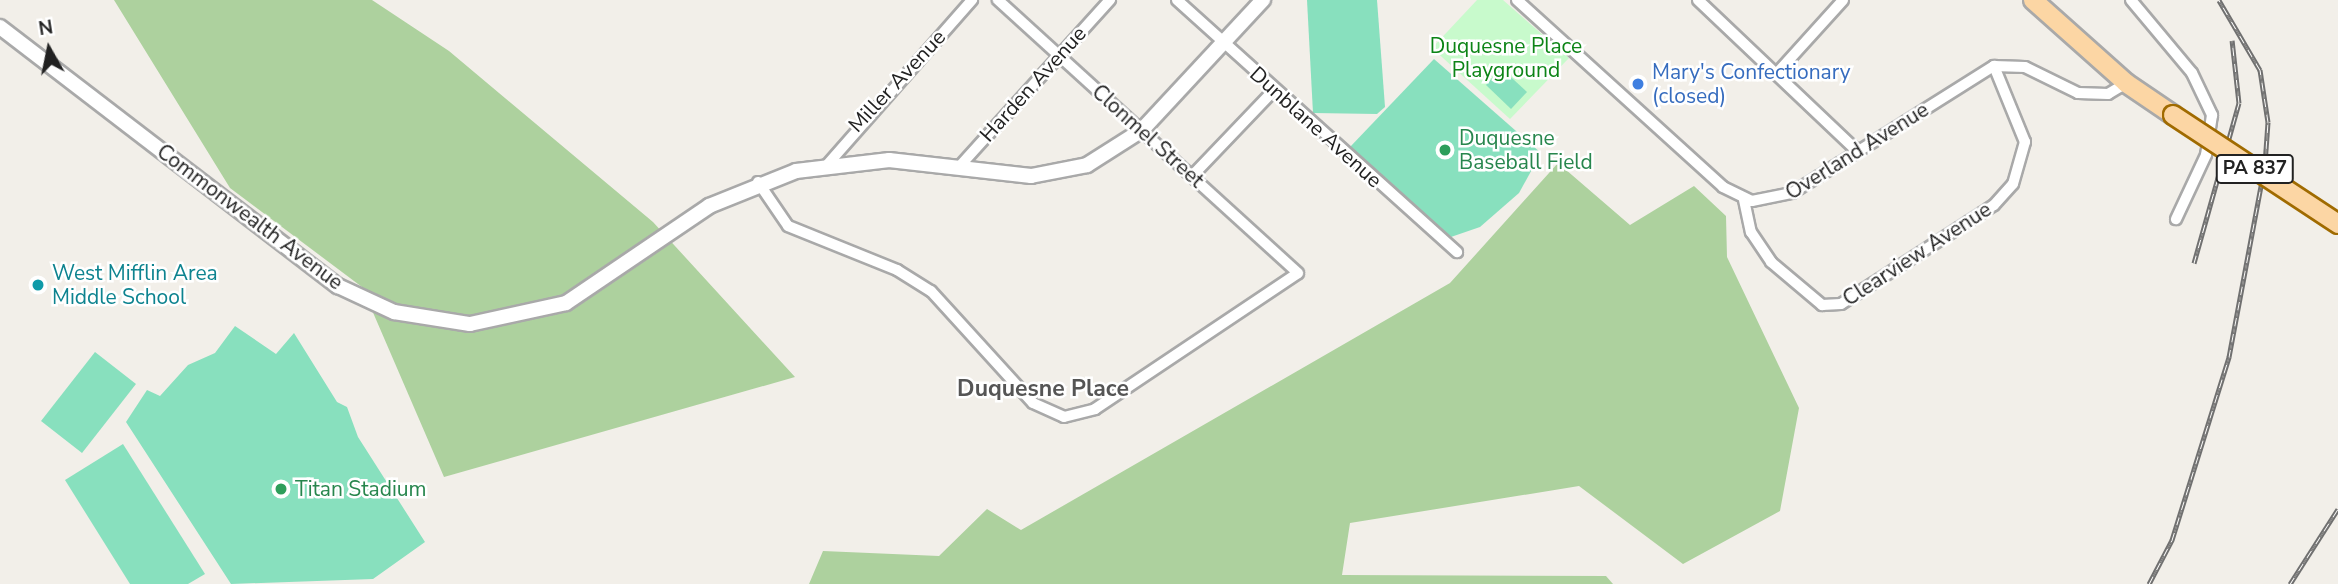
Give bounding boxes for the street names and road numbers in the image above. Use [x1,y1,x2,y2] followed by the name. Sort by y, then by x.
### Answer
[975,21,1091,147] street label: Harden Avenue
[843,25,951,137] street label: Miller Avenue
[1245,61,1387,193] street label: Dunblane Avenue
[1087,79,1209,193] street label: Clonmel Street
[1781,97,1933,205] street label: Overland Avenue
[152,139,348,295] street label: Commonwealth Avenue
[2215,154,2295,184] road number: PA 837
[1838,197,1996,311] street label: Clearview Avenue

